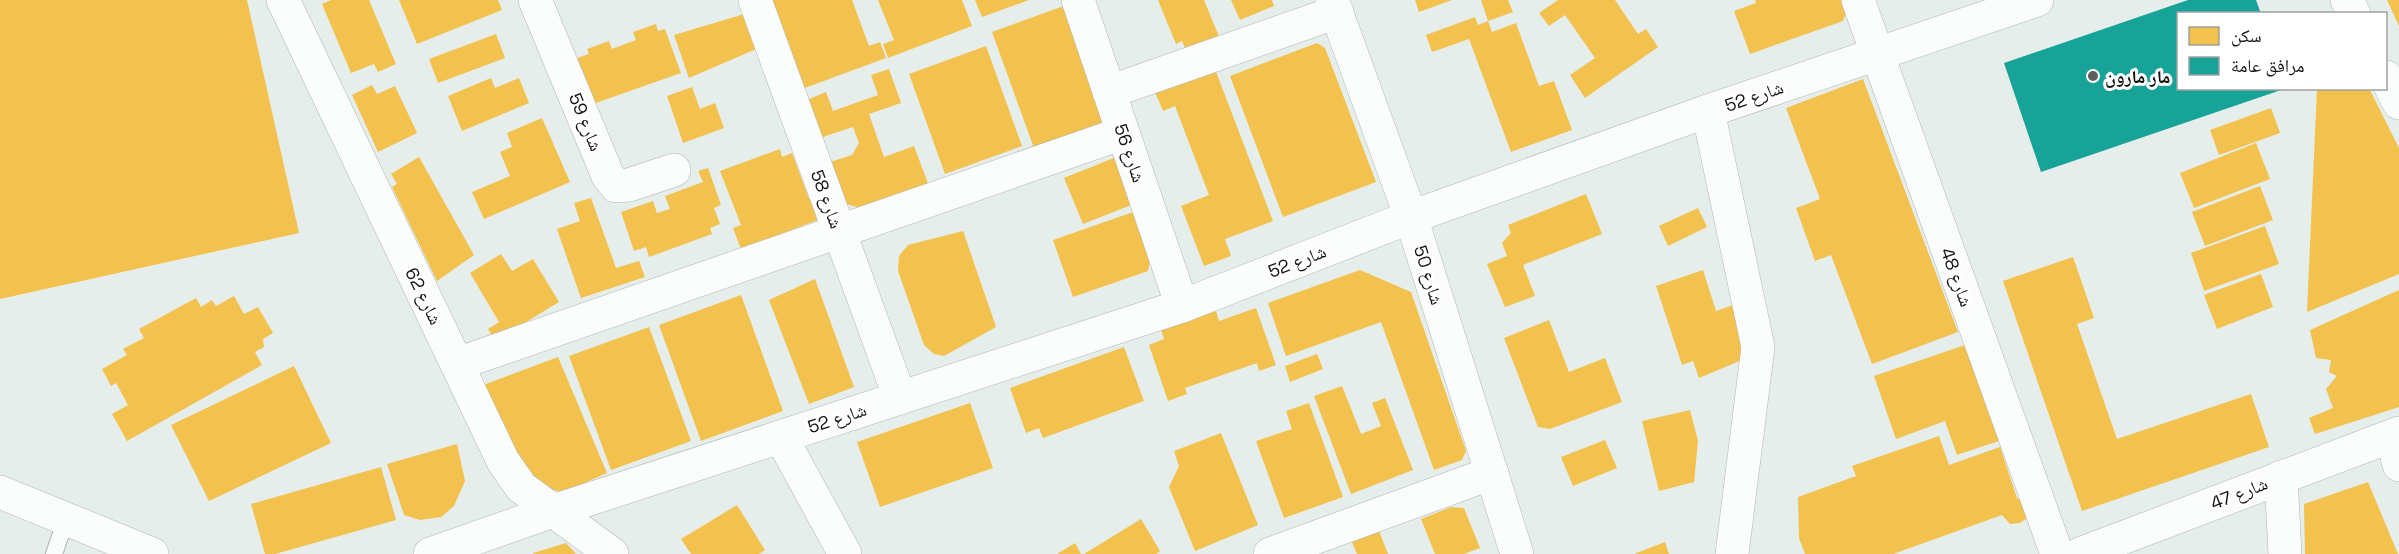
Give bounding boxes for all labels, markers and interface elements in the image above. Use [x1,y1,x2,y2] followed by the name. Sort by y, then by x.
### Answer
[2177,12,2387,90] legend
[2231,24,2262,47] text: سكن
[2231,54,2305,77] text: مرافق عامة
[2105,65,2170,88] place label: مار مارون
[2086,69,2100,83] marker: مار مارون
[1722,75,1786,117] street label: شارع 52
[564,90,608,154] street label: شارع 59
[1109,121,1151,185] street label: شارع 56
[806,166,848,232] street label: شارع 58
[1265,239,1329,283] street label: شارع 52
[1409,242,1449,308] street label: شارع 50
[1936,244,1978,310] street label: شارع 48
[400,264,448,328] street label: شارع 62
[805,398,869,438] street label: شارع 52
[2207,472,2271,514] street label: شارع 47

